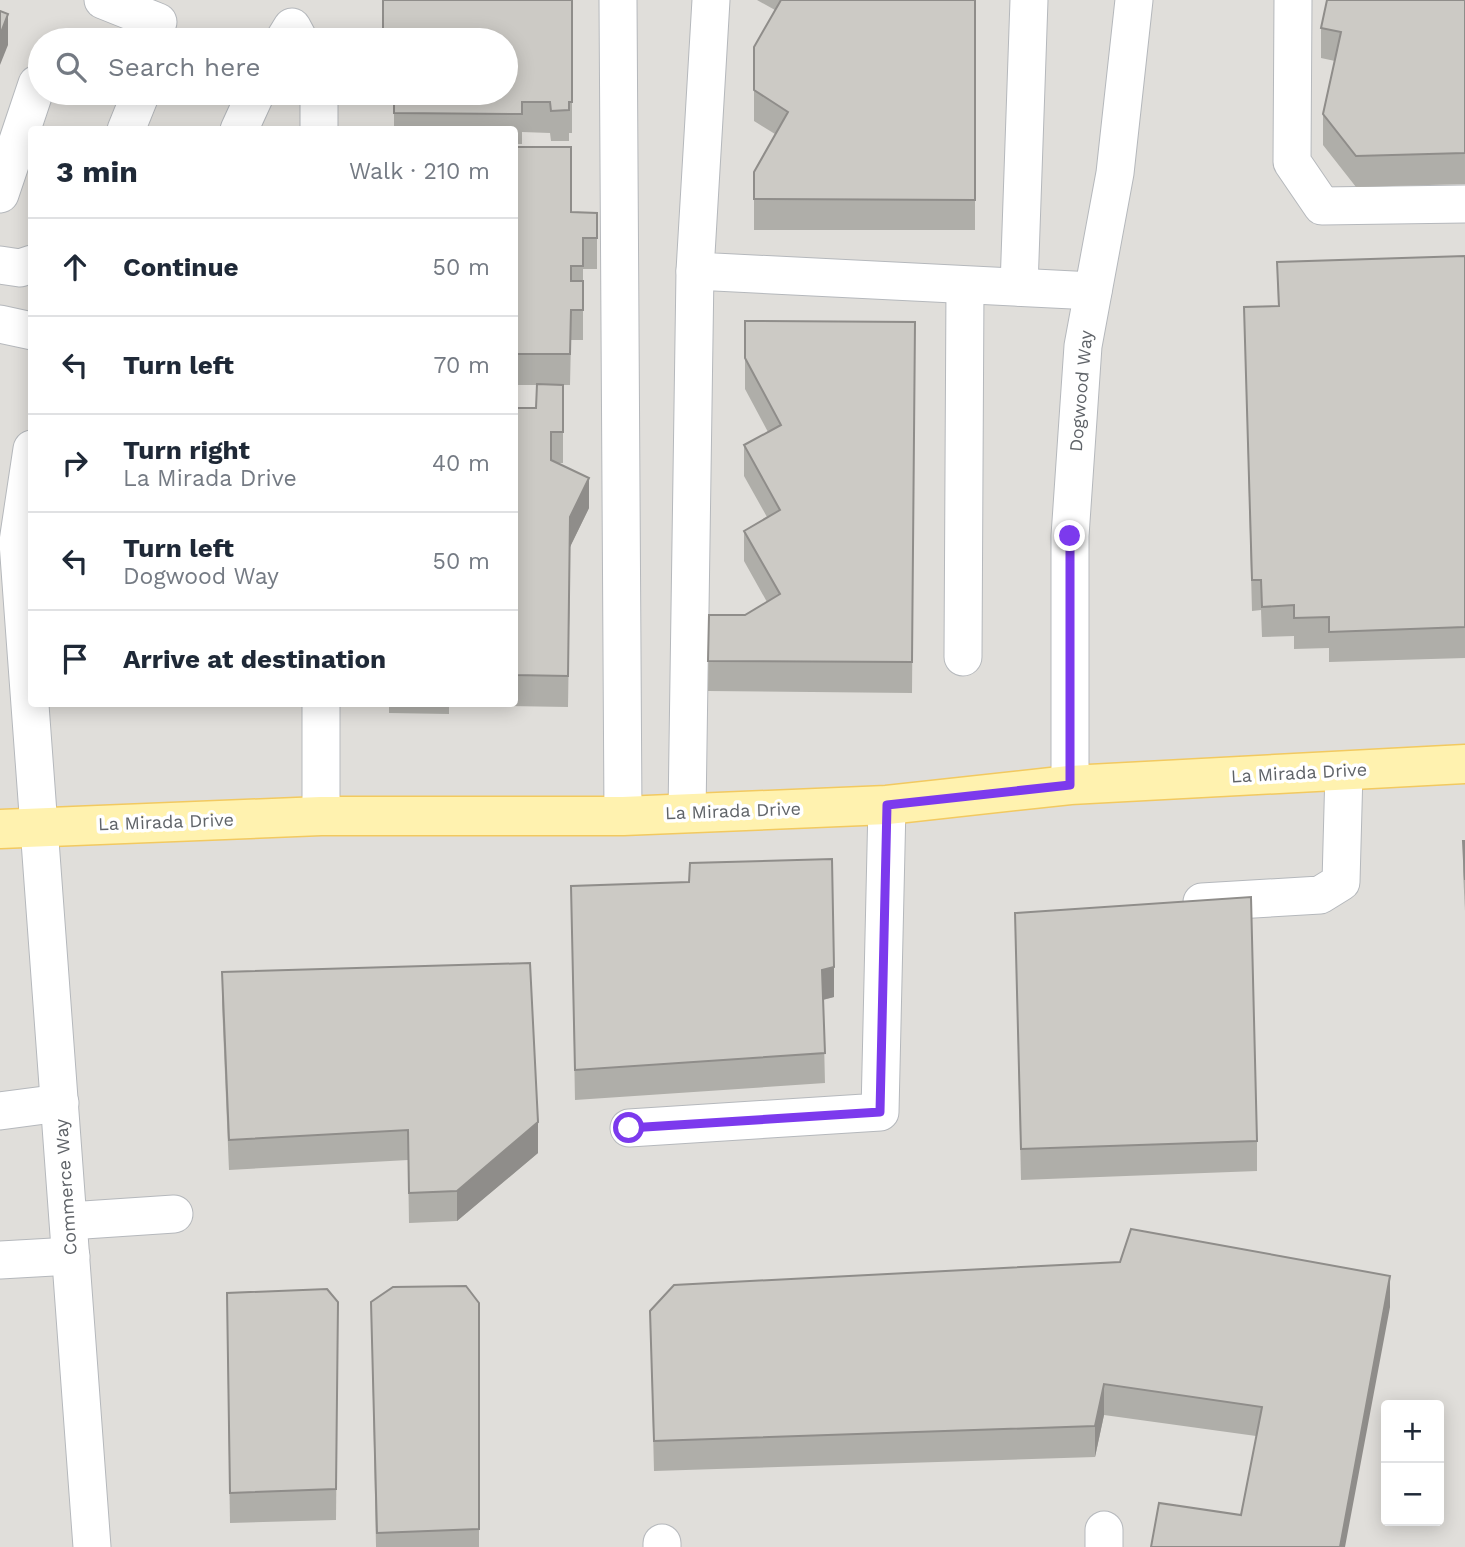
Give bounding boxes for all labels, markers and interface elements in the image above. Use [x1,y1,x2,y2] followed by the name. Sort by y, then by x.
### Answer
[28,28,518,105] search box
[52,48,90,86] icon: search
[108,52,260,82] text: Search here
[56,154,138,189] text: 3 min
[349,158,490,185] text: Walk · 210 m
[56,248,94,286] icon: ahead
[123,252,239,282] text: Continue
[433,254,490,281] text: 50 m
[1065,329,1096,453] street label: Dogwood Way
[56,346,94,384] icon: left
[123,350,234,380] text: Turn left
[433,352,490,379] text: 70 m
[123,435,250,465] text: Turn right
[56,444,94,482] icon: right
[432,450,490,477] text: 40 m
[123,465,297,492] text: La Mirada Drive
[1054,520,1085,551] route end
[123,533,234,563] text: Turn left
[56,542,94,580] icon: left
[433,548,490,575] text: 50 m
[123,563,279,590] text: Dogwood Way
[56,640,94,678] icon: arrive
[123,644,386,674] text: Arrive at destination
[1230,758,1367,787] street label: La Mirada Drive
[665,798,801,823] street label: La Mirada Drive
[98,809,234,834] street label: La Mirada Drive
[613,1112,644,1143] route start
[50,1117,81,1256] street label: Commerce Way
[1381,1400,1444,1526] map controls
[1381,1400,1444,1463] button: +
[1381,1463,1444,1526] button: −

